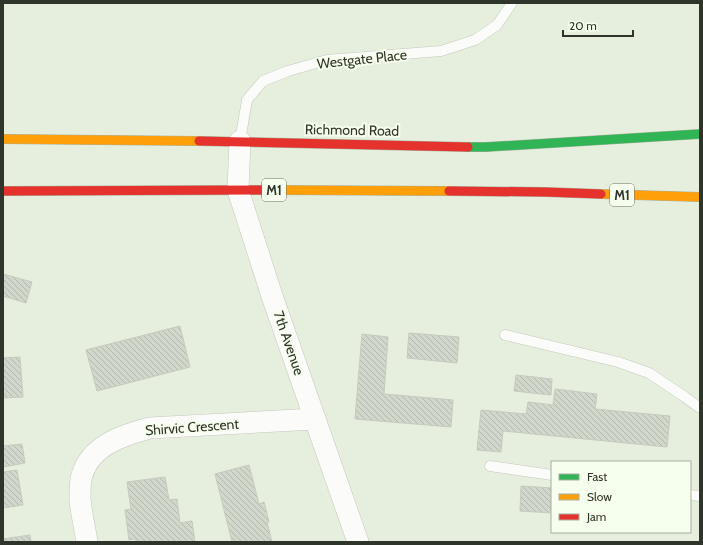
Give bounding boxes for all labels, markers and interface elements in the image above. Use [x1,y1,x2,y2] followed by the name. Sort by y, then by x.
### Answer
[563,12,633,38] scale bar
[569,18,597,33] text: 20 m
[316,45,408,73] street label: Westgate Place
[305,120,399,140] street label: Richmond Road
[262,179,286,201] road number: M1
[610,184,634,206] road number: M1
[270,308,308,378] street label: 7th Avenue
[144,415,240,439] street label: Shirvic Crescent
[551,461,691,533] legend
[587,469,607,484] text: Fast
[587,489,612,504] text: Slow
[586,509,606,524] text: Jam

